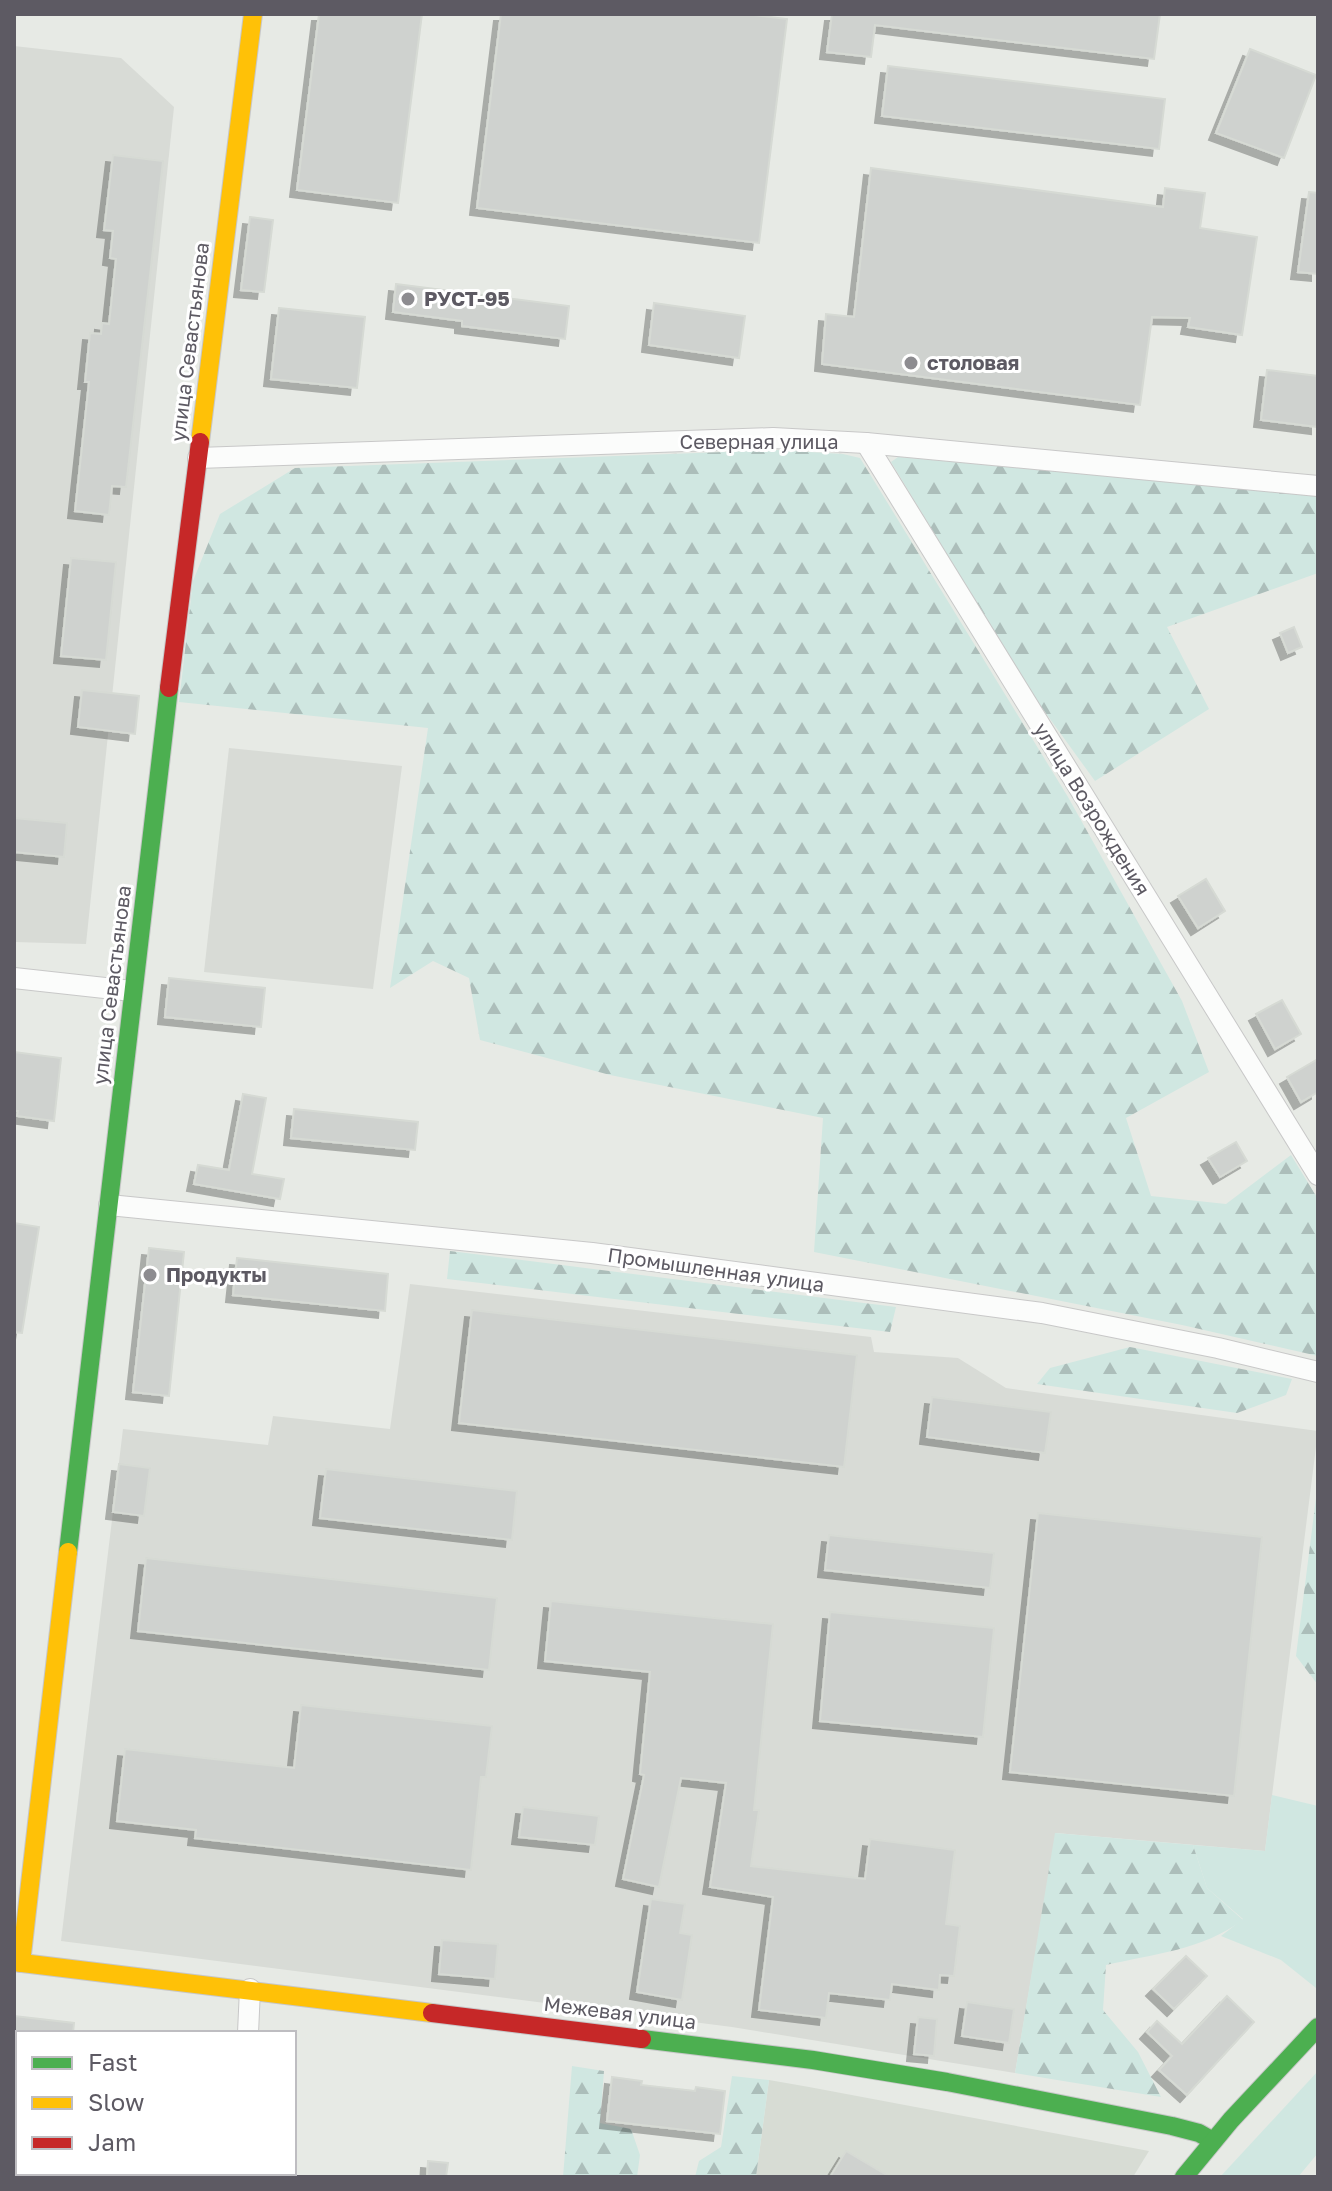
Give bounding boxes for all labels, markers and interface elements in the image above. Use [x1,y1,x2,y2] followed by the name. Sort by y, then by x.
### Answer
[165,241,213,443] street label: улица Севастьянова
[424,286,510,310] place label: РУСТ-95
[399,290,417,308] marker: РУСТ-95
[927,350,1019,374] place label: столовая
[902,354,920,372] marker: столовая
[680,429,838,453] street label: Северная улица
[1030,718,1156,899] street label: улица Возрождения
[87,884,135,1086] street label: улица Севастьянова
[606,1242,826,1296] street label: Промышленная улица
[166,1262,267,1286] place label: Продукты
[141,1266,159,1284] marker: Продукты
[543,1991,698,2033] street label: Межевая улица
[16,2031,296,2175] legend
[88,2047,138,2076] text: Fast
[88,2087,144,2116] text: Slow
[88,2127,136,2156] text: Jam

